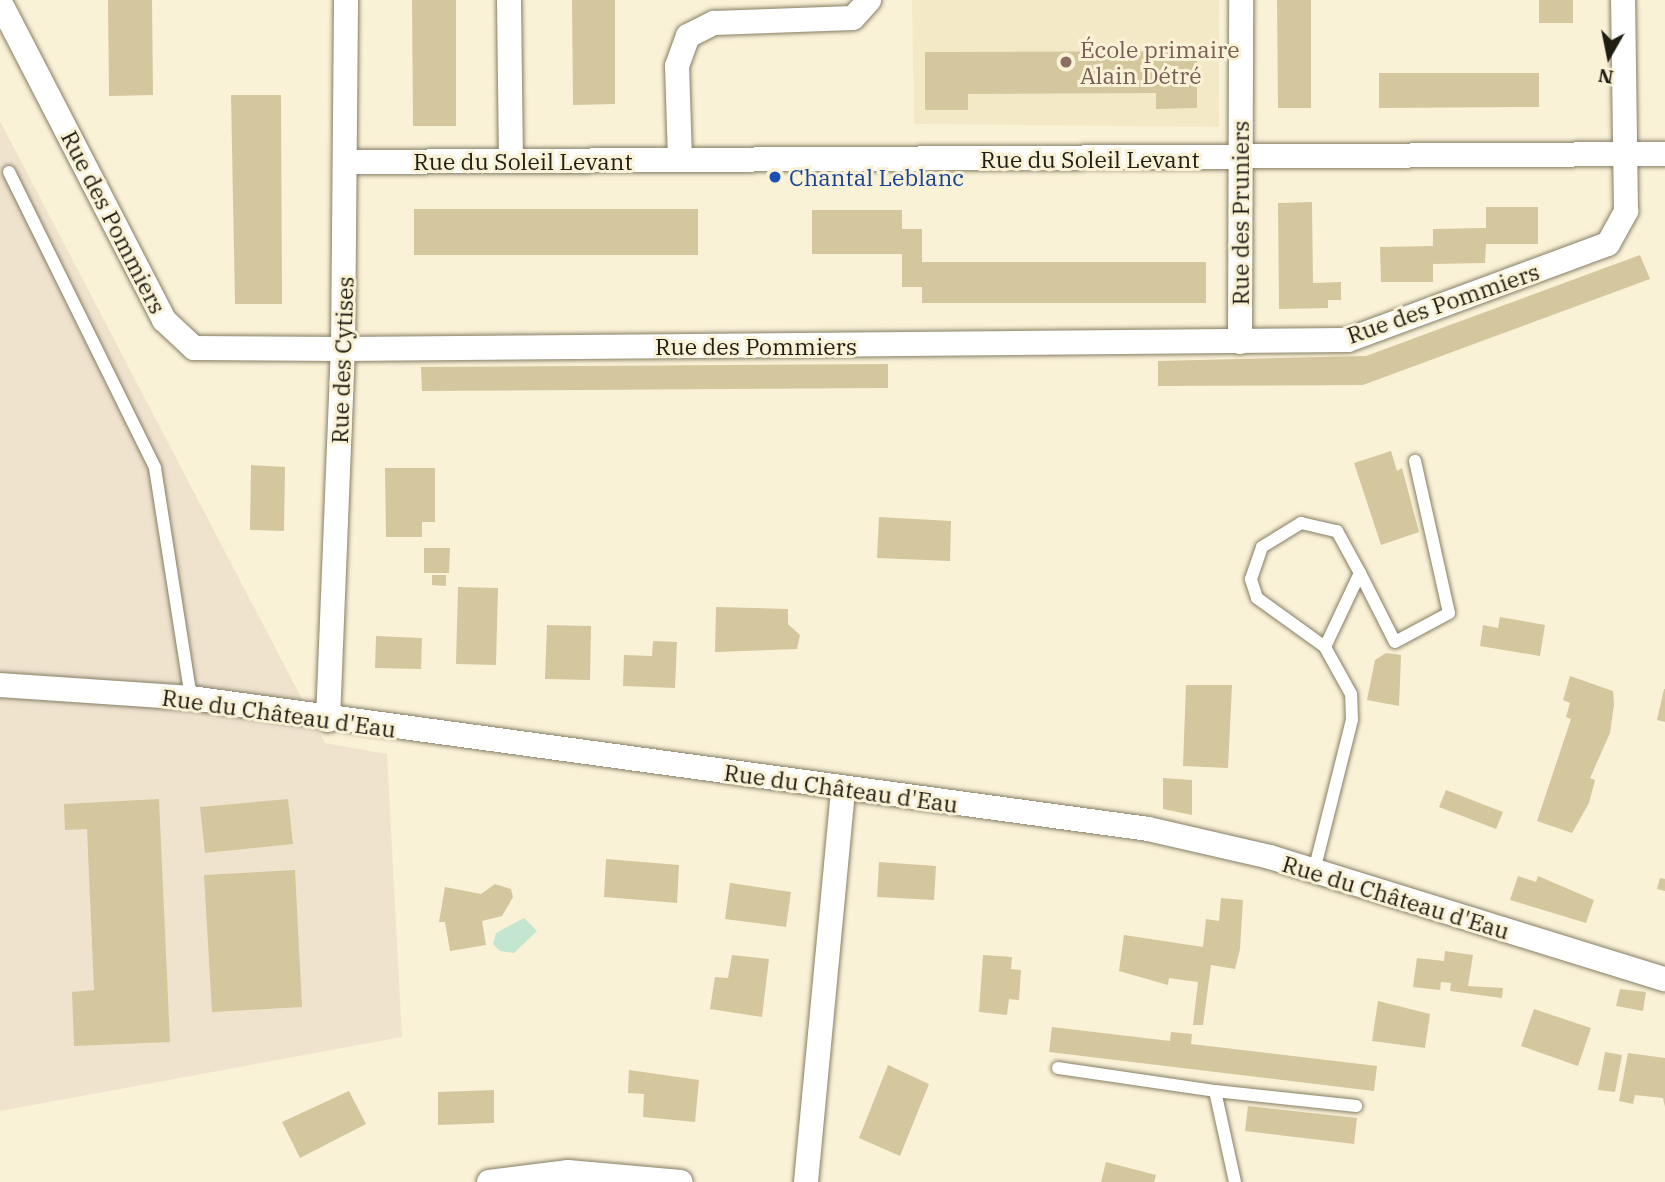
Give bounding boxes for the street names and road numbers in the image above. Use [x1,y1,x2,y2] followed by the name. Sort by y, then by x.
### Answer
[1226,121,1254,305] street label: Rue des Pruniers
[56,126,172,318] street label: Rue des Pommiers
[980,145,1200,173] street label: Rue du Soleil Levant
[413,147,633,175] street label: Rue du Soleil Levant
[1343,257,1543,349] street label: Rue des Pommiers
[325,276,359,444] street label: Rue des Cytises
[655,332,857,360] street label: Rue des Pommiers
[160,683,398,743] street label: Rue du Château d'Eau
[722,758,960,818] street label: Rue du Château d'Eau
[1279,849,1513,945] street label: Rue du Château d'Eau

